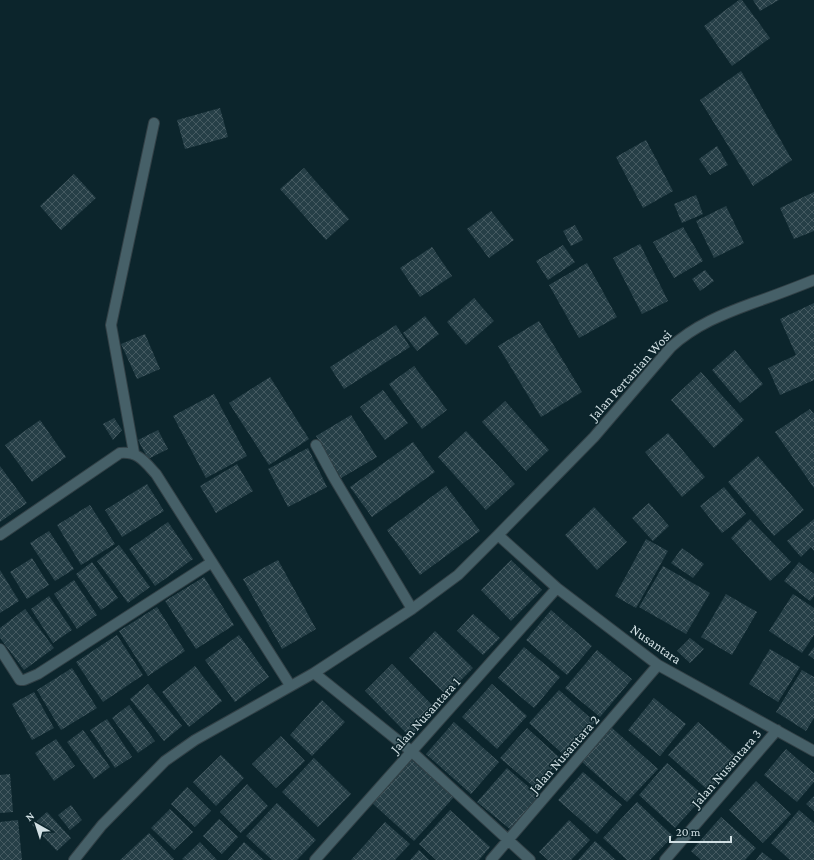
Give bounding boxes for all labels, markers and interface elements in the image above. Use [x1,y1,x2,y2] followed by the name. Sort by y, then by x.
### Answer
[584,326,675,425] street label: Jalan Pertanian Wosi
[628,621,685,668] street label: Nusantara
[385,674,463,758] street label: Jalan Nusantara 1
[524,711,603,798] street label: Jalan Nusantara 2
[686,726,764,812] street label: Jalan Nusantara 3
[16,804,56,844] north arrow
[23,809,37,823] text: N
[670,818,731,844] scale bar
[676,825,701,839] text: 20 m

